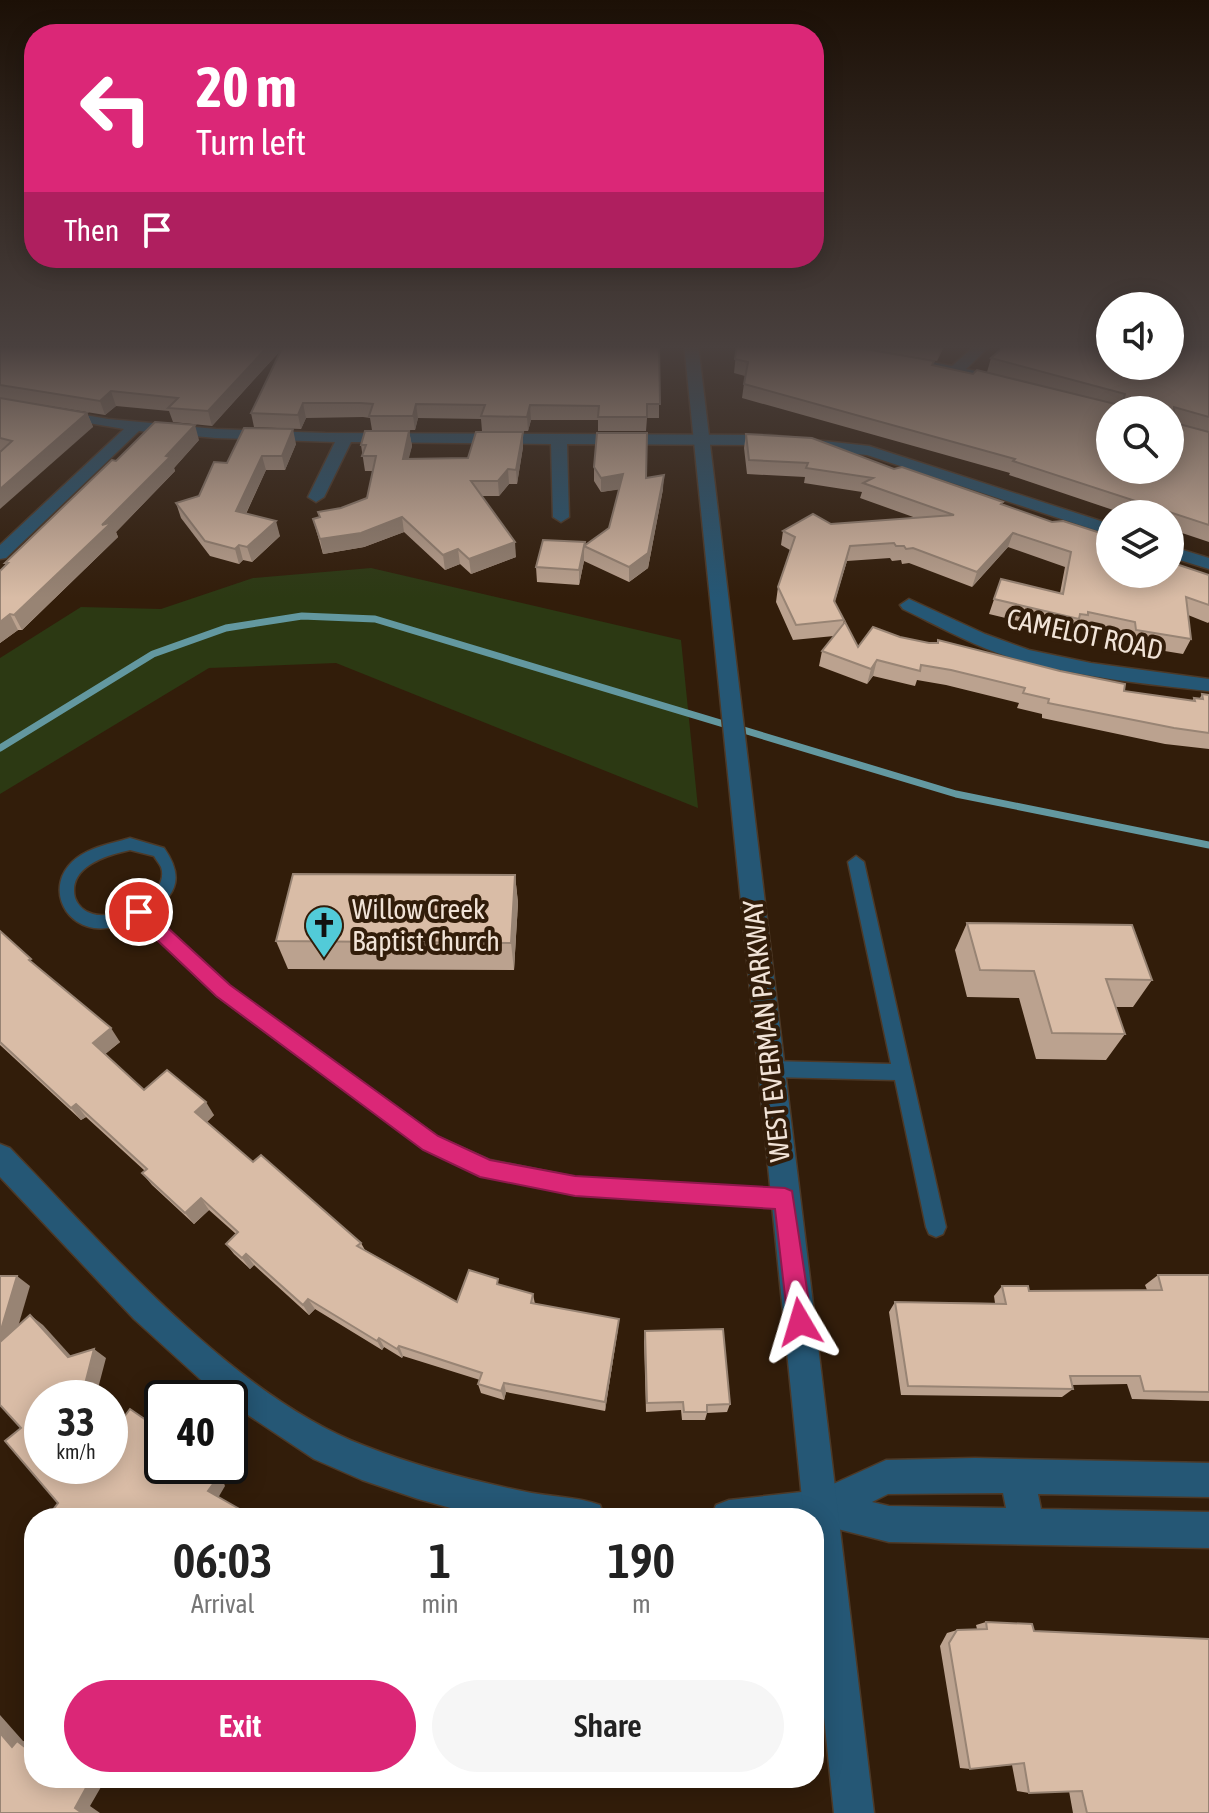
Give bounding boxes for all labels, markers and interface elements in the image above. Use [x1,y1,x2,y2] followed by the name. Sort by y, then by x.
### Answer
[196,55,297,119] text: 20 m
[64,56,168,160] icon: left
[196,121,306,163] text: Turn left
[135,208,179,252] icon: arrive
[64,213,119,247] text: Then
[1096,292,1184,588] map controls
[1096,292,1184,380] button: sound
[1096,396,1184,484] button: search
[1096,500,1184,588] button: layers
[1004,602,1166,666] street label: CAMELOT ROAD
[105,878,173,946] pin
[117,890,161,934] icon: arrive
[352,893,500,957] place label: Willow Creek Baptist Church
[736,898,796,1163] street label: WEST EVERMAN PARKWAY
[303,904,345,959] church icon: Willow Creek Baptist Church
[758,1280,842,1364] position arrow
[144,1380,248,1484] speed limit sign: 40
[57,1399,95,1444] text: 33
[56,1440,96,1463] text: km/h
[173,1533,273,1588] text: 06:03
[429,1533,451,1588] text: 1
[608,1533,675,1588] text: 190
[191,1589,254,1619] text: Arrival
[421,1589,459,1619] text: min
[632,1589,651,1619] text: m
[64,1680,416,1772] button: Exit
[432,1680,784,1772] button: Share

